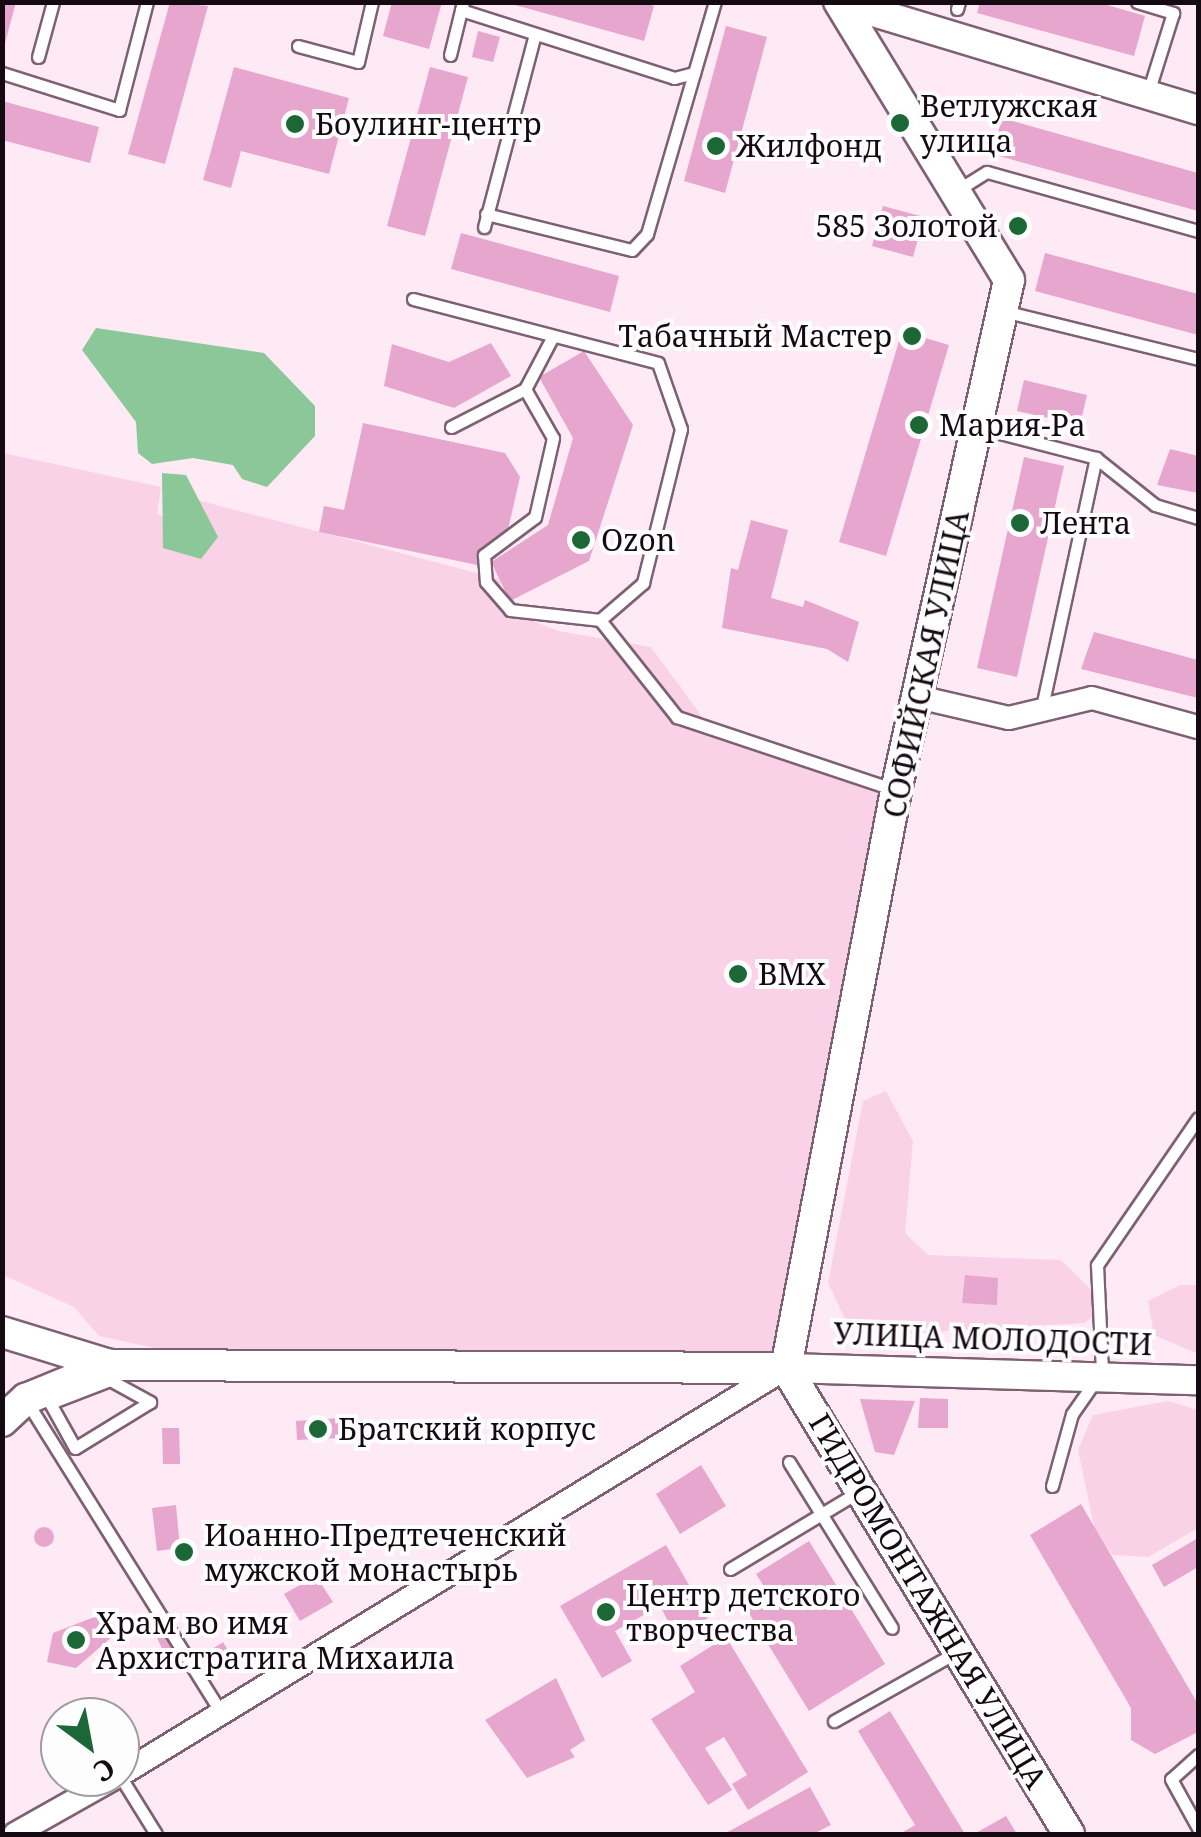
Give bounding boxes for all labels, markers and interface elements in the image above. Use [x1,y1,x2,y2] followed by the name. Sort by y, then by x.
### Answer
[920,88,1098,158] place label: Ветлужская улица
[315,106,542,142] place label: Боулинг-центр
[889,112,911,134] marker: Ветлужская улица
[284,113,306,135] marker: Боулинг-центр
[736,128,882,164] place label: Жилфонд
[705,135,727,157] marker: Жилфонд
[815,208,998,244] place label: 585 Золотой
[1007,215,1029,237] marker: 585 Золотой
[618,318,892,354] place label: Табачный Мастер
[901,325,923,347] marker: Табачный Мастер
[939,407,1086,443] place label: Мария-Ра
[908,414,930,436] marker: Мария-Ра
[1040,505,1131,541] place label: Лента
[876,507,976,821] street label: СОФИЙСКАЯ УЛИЦА
[1009,512,1031,534] marker: Лента
[601,522,675,558] place label: Ozon
[570,529,592,551] marker: Ozon
[758,956,826,992] place label: BMX
[727,963,749,985] marker: BMX
[833,1315,1153,1363] street label: УЛИЦА МОЛОДОСТИ
[802,1407,1054,1795] street label: ГИДРОМОНТАЖНАЯ УЛИЦА
[338,1411,596,1447] place label: Братский корпус
[307,1418,329,1440] marker: Братский корпус
[204,1517,567,1588] place label: Иоанно-Предтеченский мужской монастырь
[173,1541,195,1563] marker: Иоанно-Предтеченский мужской монастырь
[626,1577,860,1648] place label: Центр детского творчества
[595,1601,617,1623] marker: Центр детского творчества
[96,1605,455,1676] place label: Храм во имя Архистратига Михаила
[65,1629,87,1651] marker: Храм во имя Архистратига Михаила
[40,1697,140,1797] north arrow
[87,1750,123,1792] text: С

